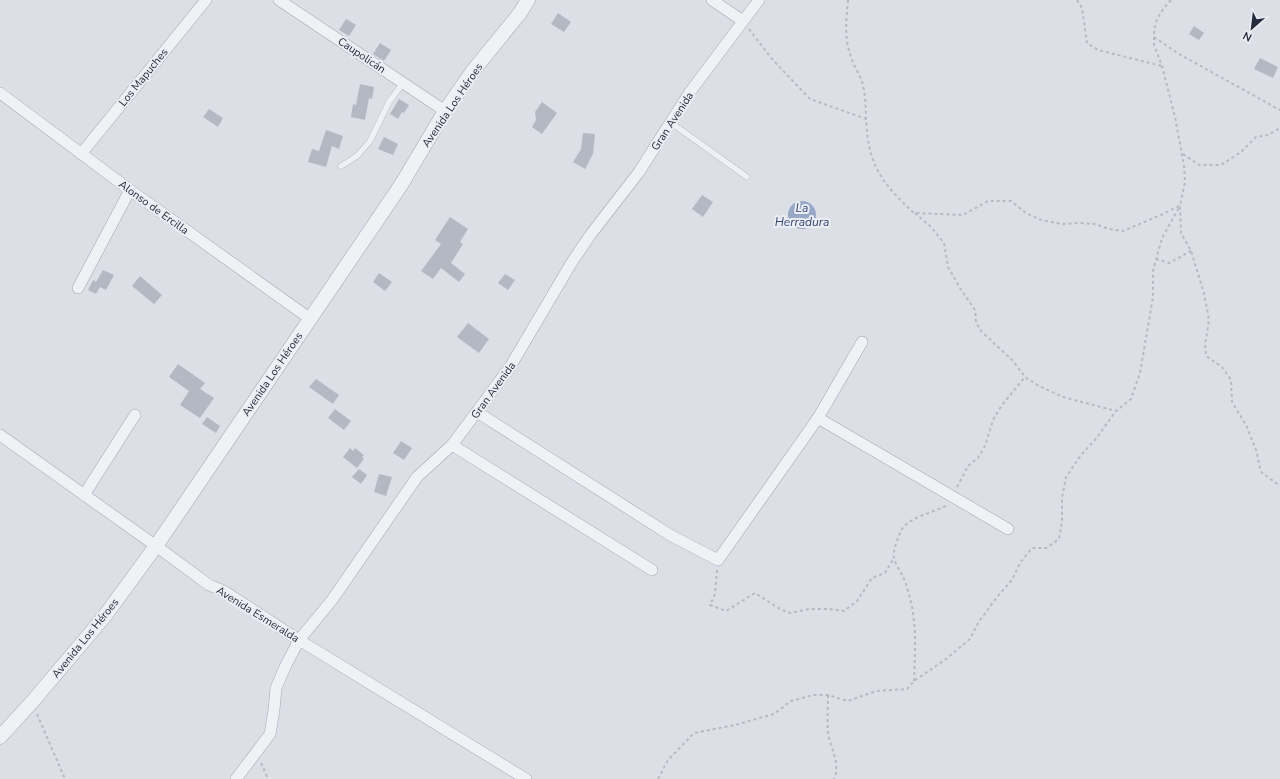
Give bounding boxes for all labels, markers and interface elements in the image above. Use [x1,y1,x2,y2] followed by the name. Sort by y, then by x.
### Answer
[1232,8,1272,48] north arrow
[1240,28,1255,45] text: N
[335,34,389,77] street label: Caupolicán
[115,45,171,109] street label: Los Mapuches
[419,60,486,150] street label: Avenida Los Héroes
[648,89,697,153] street label: Gran Avenida
[116,177,192,238] street label: Alonso de Ercilla
[775,200,829,230] water label: La Herradura
[239,329,306,419] street label: Avenida Los Héroes
[468,359,519,422] street label: Gran Avenida
[213,583,302,646] street label: Avenida Esmeralda
[49,595,122,681] street label: Avenida Los Héroes

